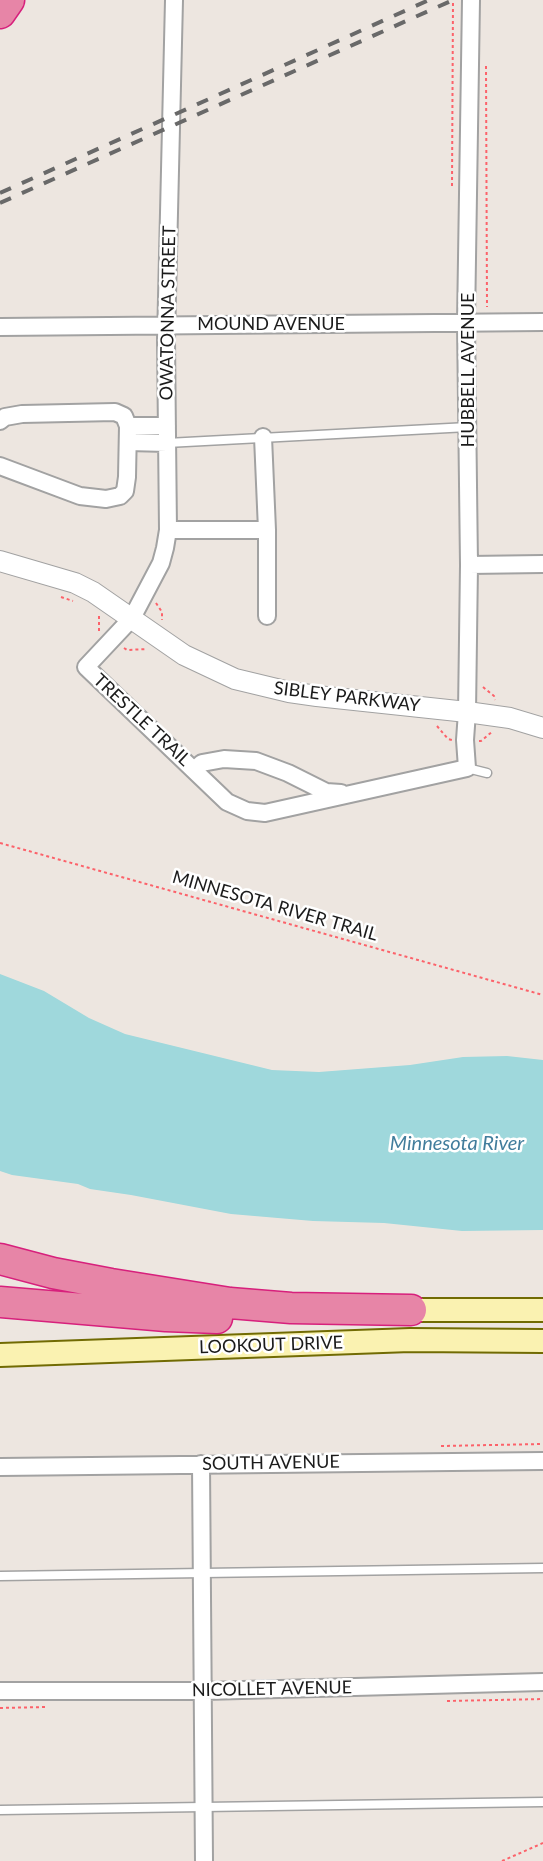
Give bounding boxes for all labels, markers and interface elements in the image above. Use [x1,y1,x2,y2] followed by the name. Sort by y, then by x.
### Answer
[156,225,180,401] street label: OWATONNA STREET
[457,293,479,447] street label: HUBBELL AVENUE
[197,313,345,335] street label: MOUND AVENUE
[89,669,195,771] street label: TRESTLE TRAIL
[273,677,421,717] street label: SIBLEY PARKWAY
[170,866,380,946] street label: MINNESOTA RIVER TRAIL
[390,1132,524,1156] water label: Minnesota River
[199,1332,343,1358] street label: LOOKOUT DRIVE
[202,1451,340,1475] street label: SOUTH AVENUE
[192,1677,352,1701] street label: NICOLLET AVENUE

